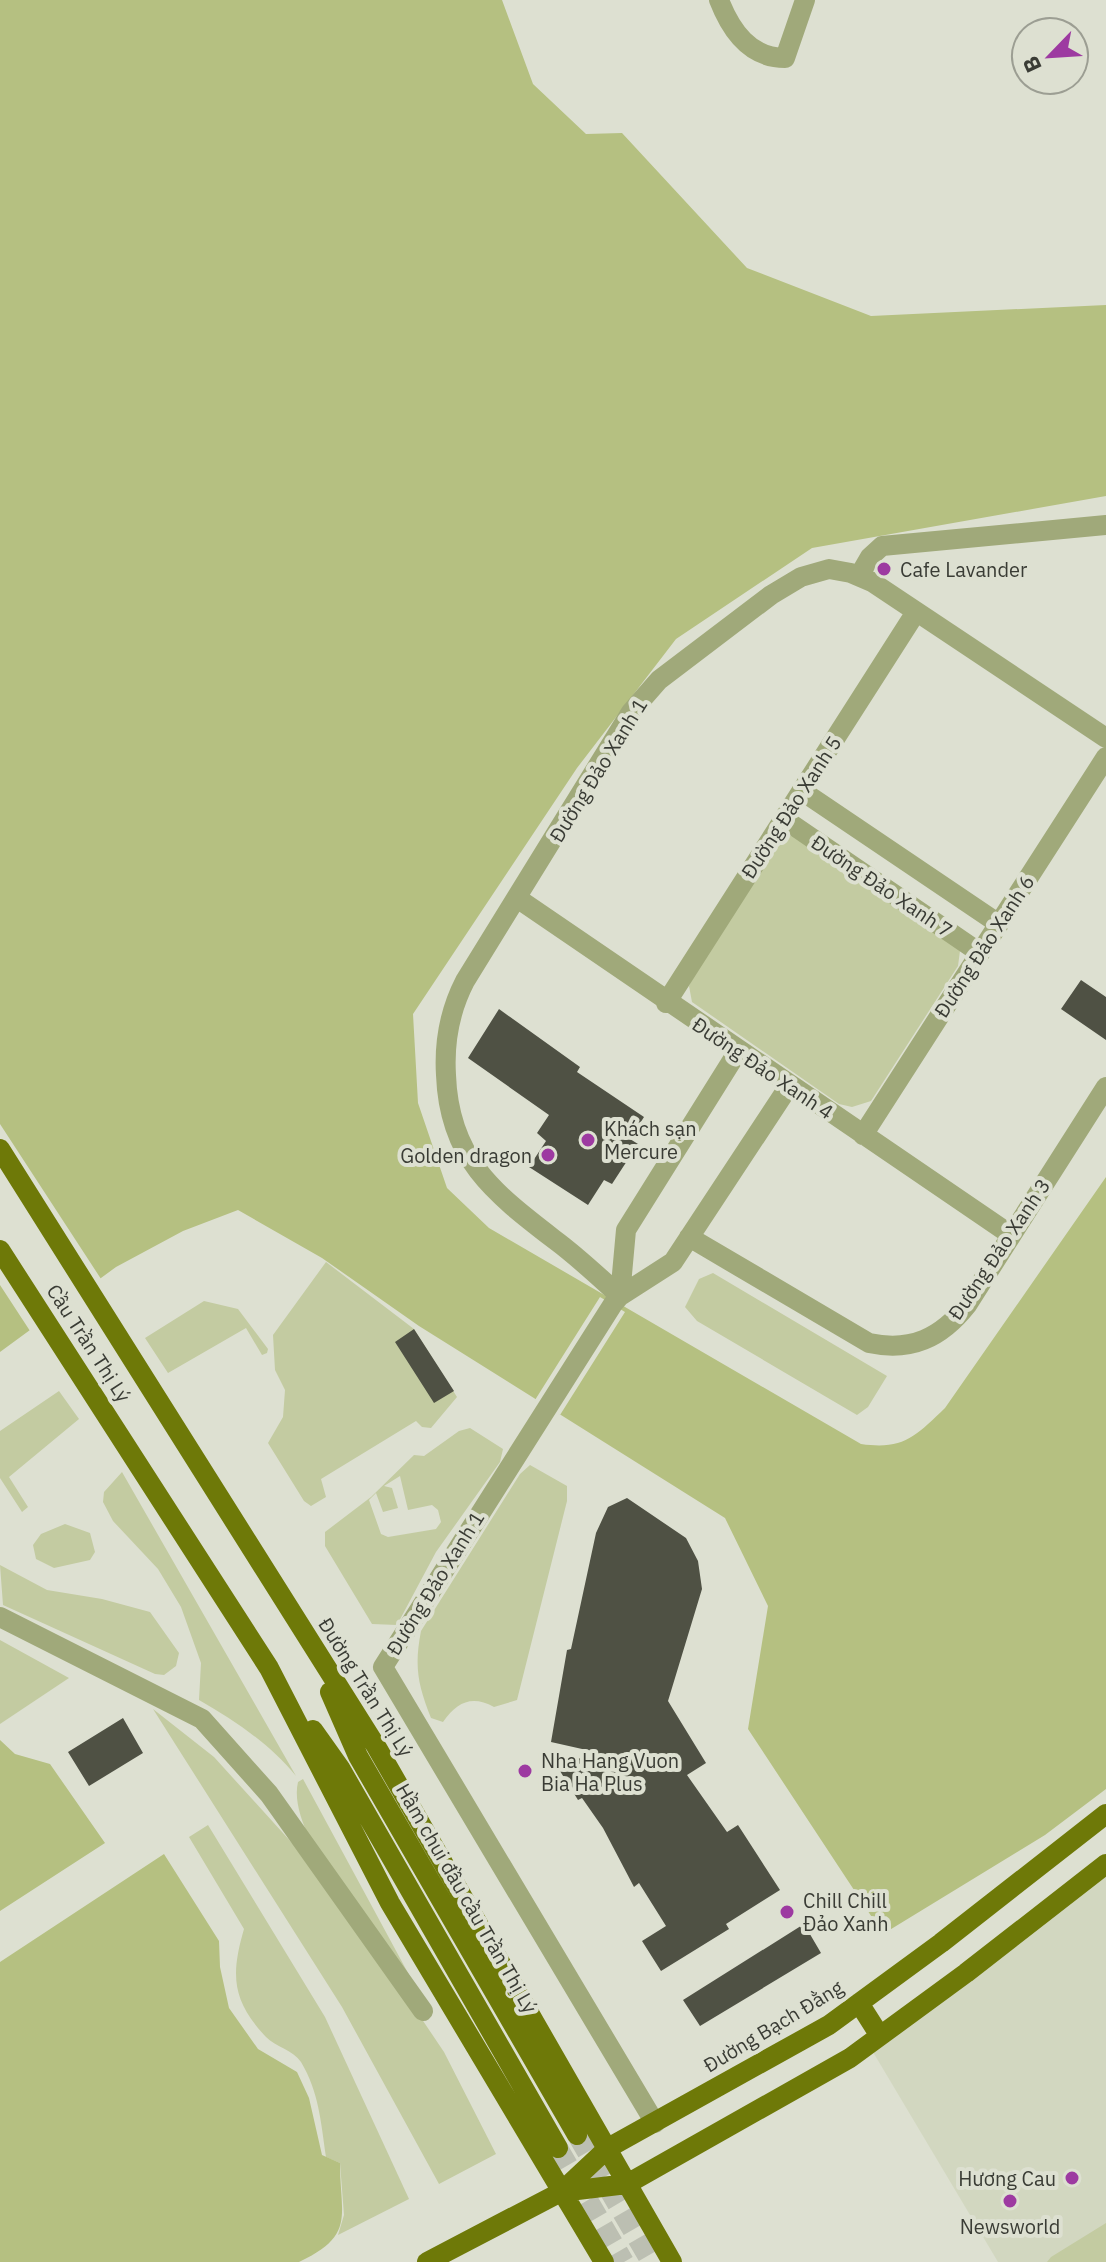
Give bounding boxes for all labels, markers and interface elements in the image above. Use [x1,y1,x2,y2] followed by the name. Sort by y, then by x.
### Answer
[1010,16,1090,96] north arrow
[1015,52,1048,77] text: B
[900,556,1027,583] place label: Cafe Lavander
[875,560,893,578] marker: Cafe Lavander
[543,693,653,847] street label: Đường Đảo Xanh 1
[735,730,847,884] street label: Đường Đảo Xanh 5
[806,829,958,943] street label: Đường Đảo Xanh 7
[928,869,1040,1023] street label: Đường Đảo Xanh 6
[687,1011,839,1125] street label: Đường Đảo Xanh 4
[604,1115,697,1165] place label: Khách sạn Mercure
[579,1131,597,1149] marker: Khách sạn Mercure
[400,1142,532,1169] place label: Golden dragon
[539,1146,557,1164] marker: Golden dragon
[942,1173,1056,1325] street label: Đường Đảo Xanh 3
[41,1279,137,1407] street label: Cầu Trần Thị Lý
[380,1506,490,1660] street label: Đường Đảo Xanh 1
[312,1612,420,1762] street label: Đường Trần Thị Lý
[541,1747,679,1797] place label: Nha Hang Vuon Bia Ha Plus
[516,1762,534,1780] marker: Nha Hang Vuon Bia Ha Plus
[390,1778,544,2018] street label: Hầm chui đầu cầu Trần Thị Lý
[803,1887,889,1937] place label: Chill Chill Đảo Xanh
[778,1903,796,1921] marker: Chill Chill Đảo Xanh
[698,1973,848,2078] street label: Đường Bạch Đằng
[958,2165,1056,2192] place label: Hương Cau
[1063,2169,1081,2187] marker: Hương Cau
[1001,2192,1019,2210] marker: Newsworld
[960,2213,1060,2240] place label: Newsworld

